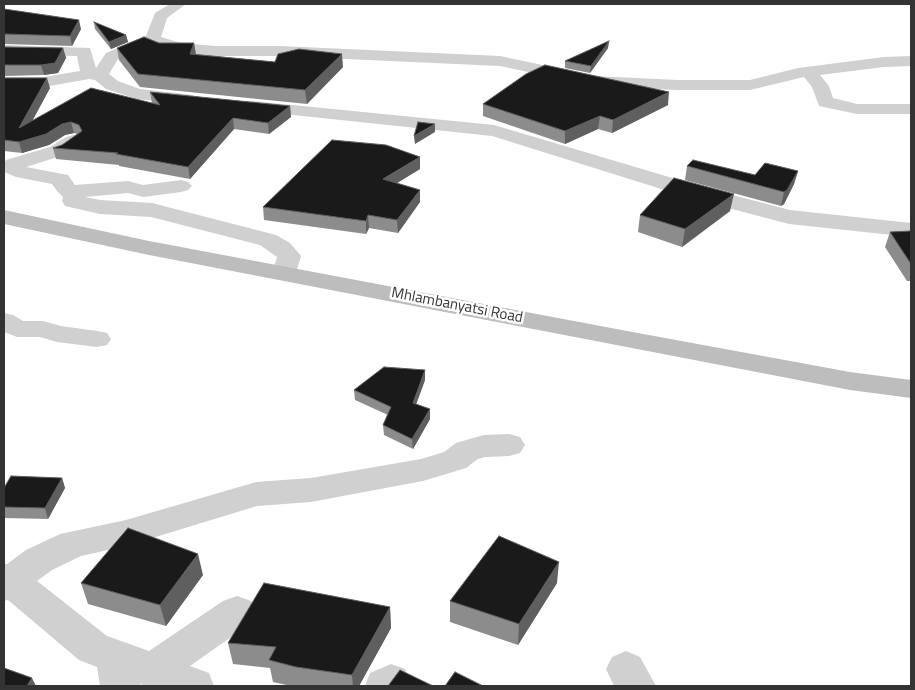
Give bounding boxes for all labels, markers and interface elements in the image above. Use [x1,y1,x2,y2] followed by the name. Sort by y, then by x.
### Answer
[390,284,524,328] street label: Mhlambanyatsi Road

